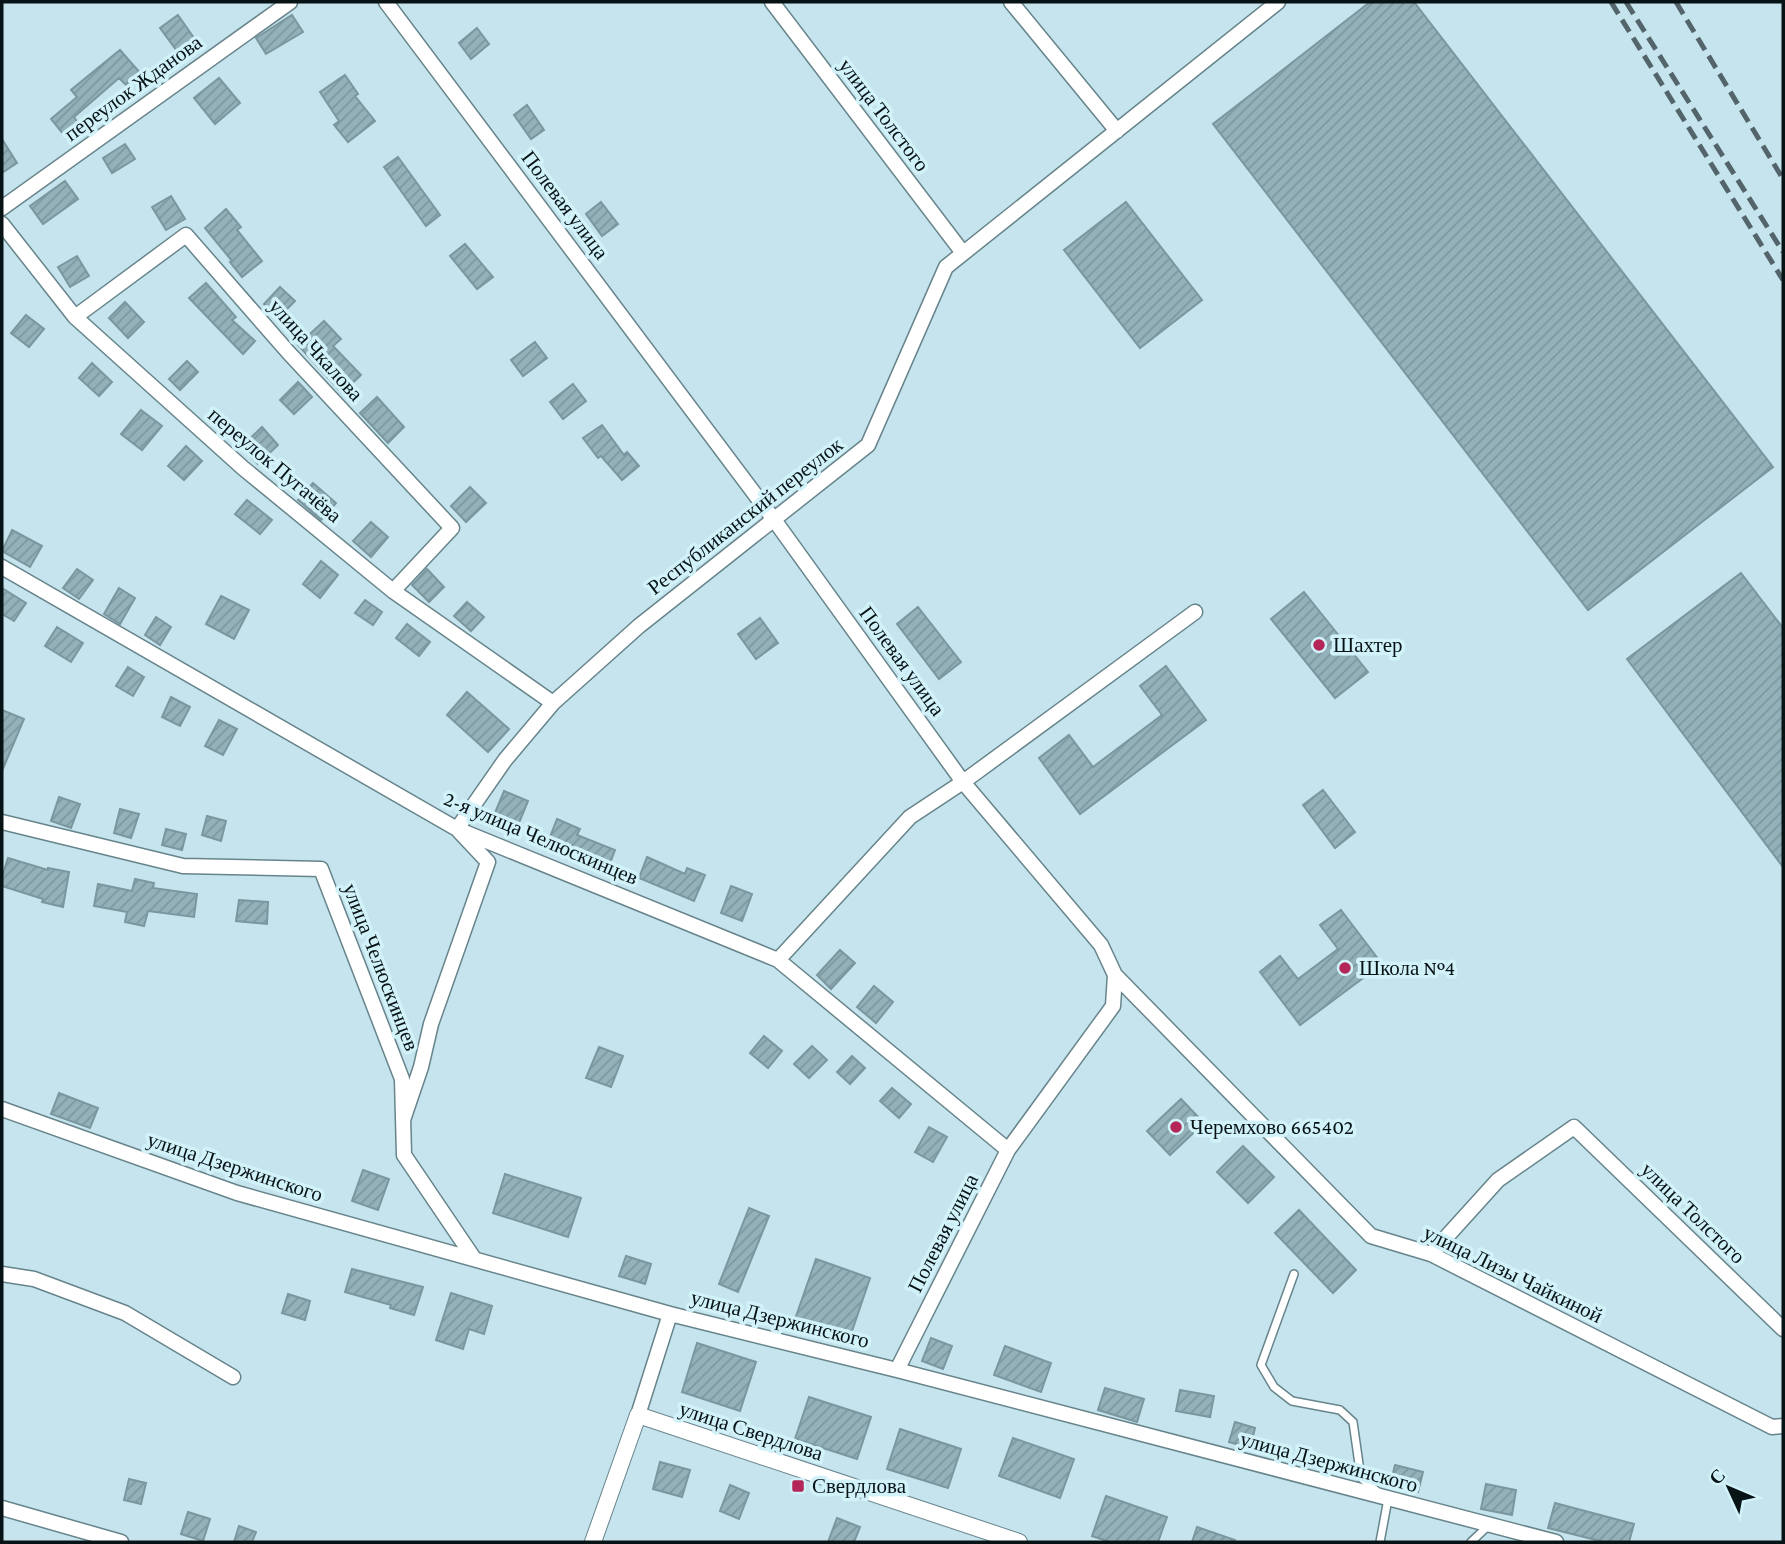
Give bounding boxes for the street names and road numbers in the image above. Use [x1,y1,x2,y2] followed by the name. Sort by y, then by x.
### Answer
[60,30,207,146] street label: переулок Жданова
[834,54,934,176] street label: улица Толстого
[516,146,614,265] street label: Полевая улица
[264,294,368,406] street label: улица Чкалова
[204,402,347,528] street label: переулок Пугачёва
[643,432,848,600] street label: Республиканский переулок
[854,602,950,721] street label: Полевая улица
[440,786,642,890] street label: 2-я улица Челюскинцев
[338,880,424,1054] street label: улица Челюскинцев
[144,1127,326,1207] street label: улица Дзержинского
[1636,1157,1750,1269] street label: улица Толстого
[903,1169,983,1296] street label: Полевая улица
[1420,1220,1606,1328] street label: улица Лизы Чайкиной
[688,1285,872,1353] street label: улица Дзержинского
[676,1396,827,1466] street label: улица Свердлова
[1237,1427,1421,1497] street label: улица Дзержинского

